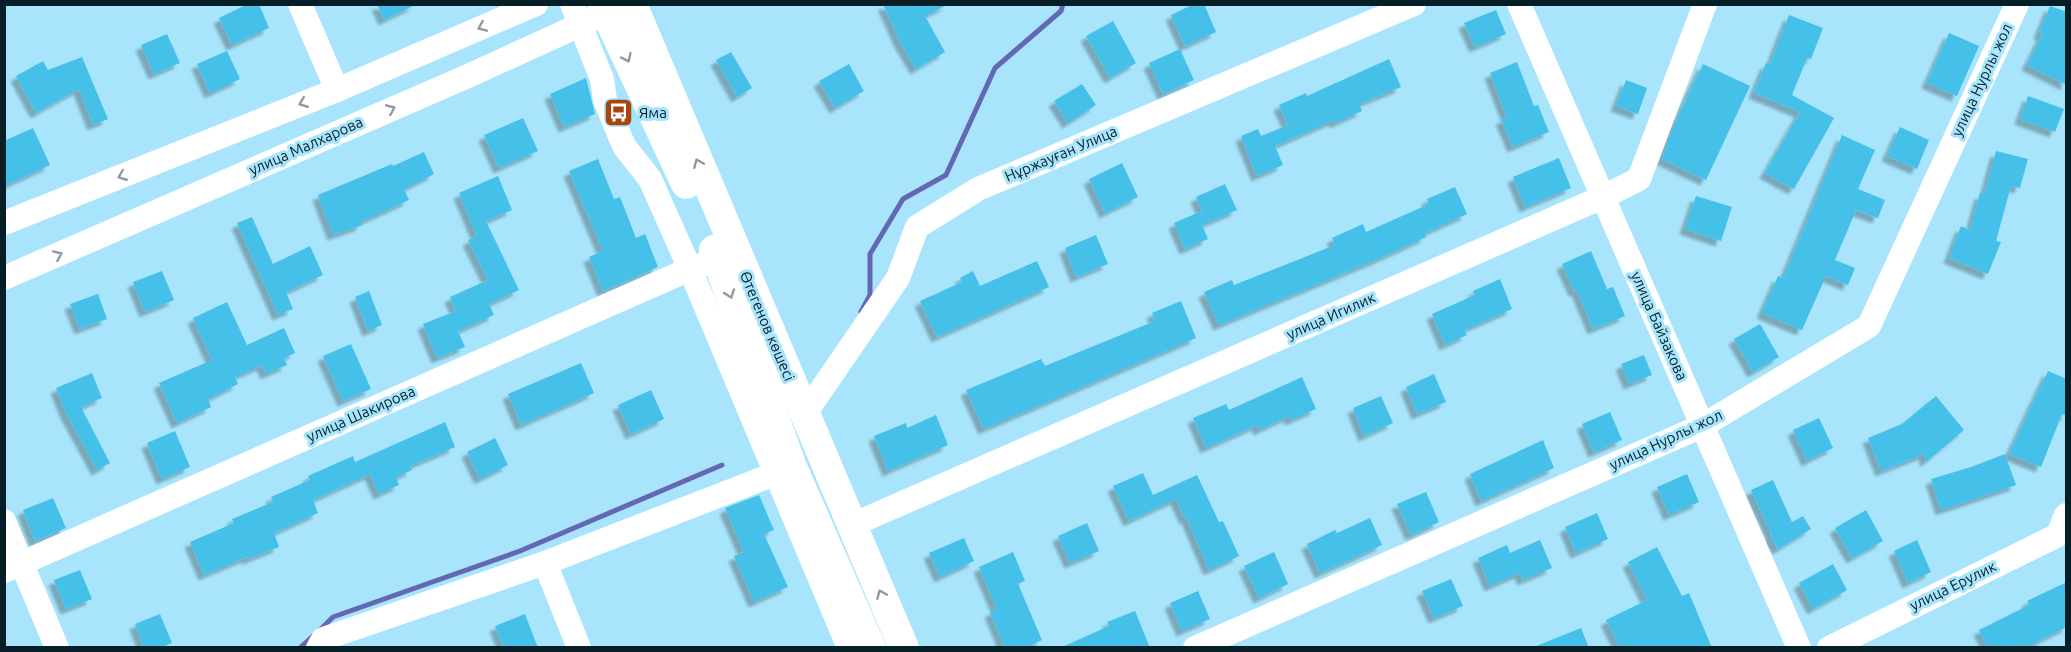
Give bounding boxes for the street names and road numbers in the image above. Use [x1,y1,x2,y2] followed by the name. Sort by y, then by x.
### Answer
[1948,21,2015,139] street label: улица Нурлы жол
[246,113,365,178] street label: улица Малхарова
[1002,122,1119,185] street label: Нұржауған Улица
[737,268,798,383] street label: Өтегенов көшесі
[1628,269,1691,383] street label: улица Байзакова
[1284,288,1378,343] street label: улица Игилик
[304,382,418,445] street label: улица Шакирова
[1607,406,1725,473] street label: улица Нурлы жол
[1907,557,1999,614] street label: улица Ерулик

